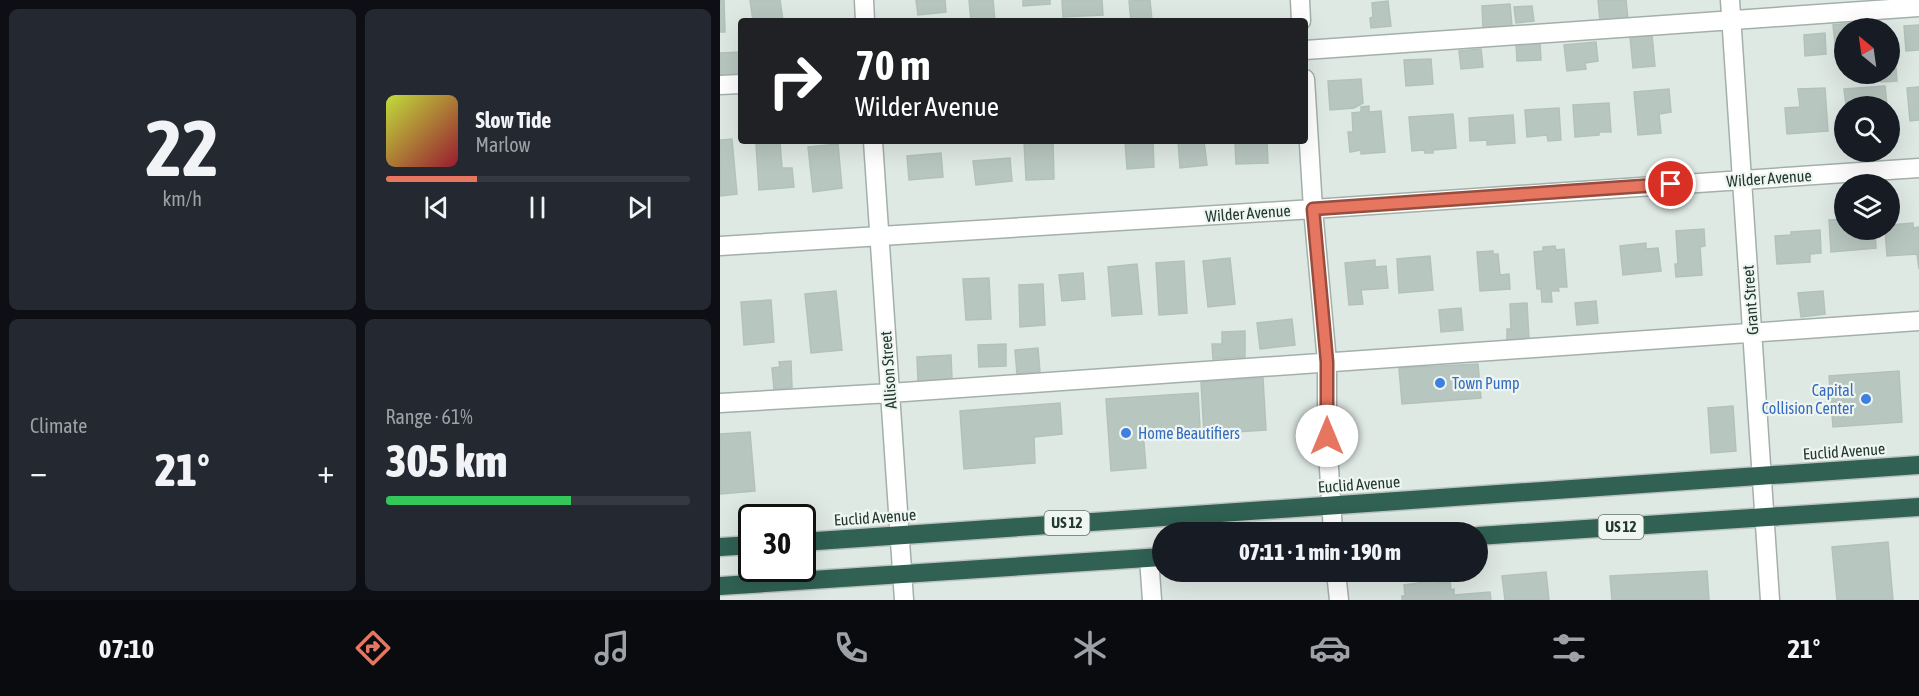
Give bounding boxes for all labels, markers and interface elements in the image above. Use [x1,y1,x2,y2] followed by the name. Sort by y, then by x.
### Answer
[1834,18,1900,84] north arrow
[1834,18,1900,240] map controls
[855,41,930,89] text: 70 m
[756,42,834,120] icon: right
[855,91,999,122] text: Wilder Avenue
[1834,96,1900,162] button: search
[146,103,219,193] text: 22
[476,107,551,133] text: Slow Tide
[476,133,530,156] text: Marlow
[1645,158,1696,209] pin
[1726,166,1812,190] street label: Wilder Avenue
[1654,167,1687,200] icon: arrive
[1834,174,1900,240] button: layers
[162,187,202,210] text: km/h
[420,191,453,224] icon: previous
[521,191,554,224] icon: pause
[623,191,656,224] icon: next
[1205,201,1291,225] street label: Wilder Avenue
[1739,264,1761,336] street label: Grant Street
[876,330,900,410] street label: Allison Street
[1452,374,1520,393] place label: Town Pump
[1433,376,1447,390] marker: Town Pump
[1762,381,1855,417] place label: Capital Collision Center
[1859,392,1873,406] marker: Capital Collision Center
[1295,404,1359,468] position arrow
[386,405,473,428] text: Range · 61%
[30,414,87,437] text: Climate
[1138,424,1240,442] place label: Home Beautifiers
[1119,426,1133,440] marker: Home Beautifiers
[386,435,507,487] text: 305 km
[1802,439,1886,463] street label: Euclid Avenue
[155,444,210,496] text: 21°
[30,452,47,490] text: −
[317,452,334,490] text: +
[1317,472,1401,496] street label: Euclid Avenue
[738,504,816,582] speed limit sign: 30
[833,505,917,529] street label: Euclid Avenue
[1044,511,1090,535] road number: US 12
[1598,515,1644,539] road number: US 12
[1239,539,1401,565] text: 07:11 · 1 min · 190 m
[352,627,394,669] icon: directions
[591,627,633,669] icon: music
[830,627,872,669] icon: phone
[1069,627,1111,669] icon: climate
[1309,627,1351,669] icon: car
[1548,627,1590,669] icon: filters
[99,633,154,664] text: 07:10
[1787,633,1820,664] text: 21°

